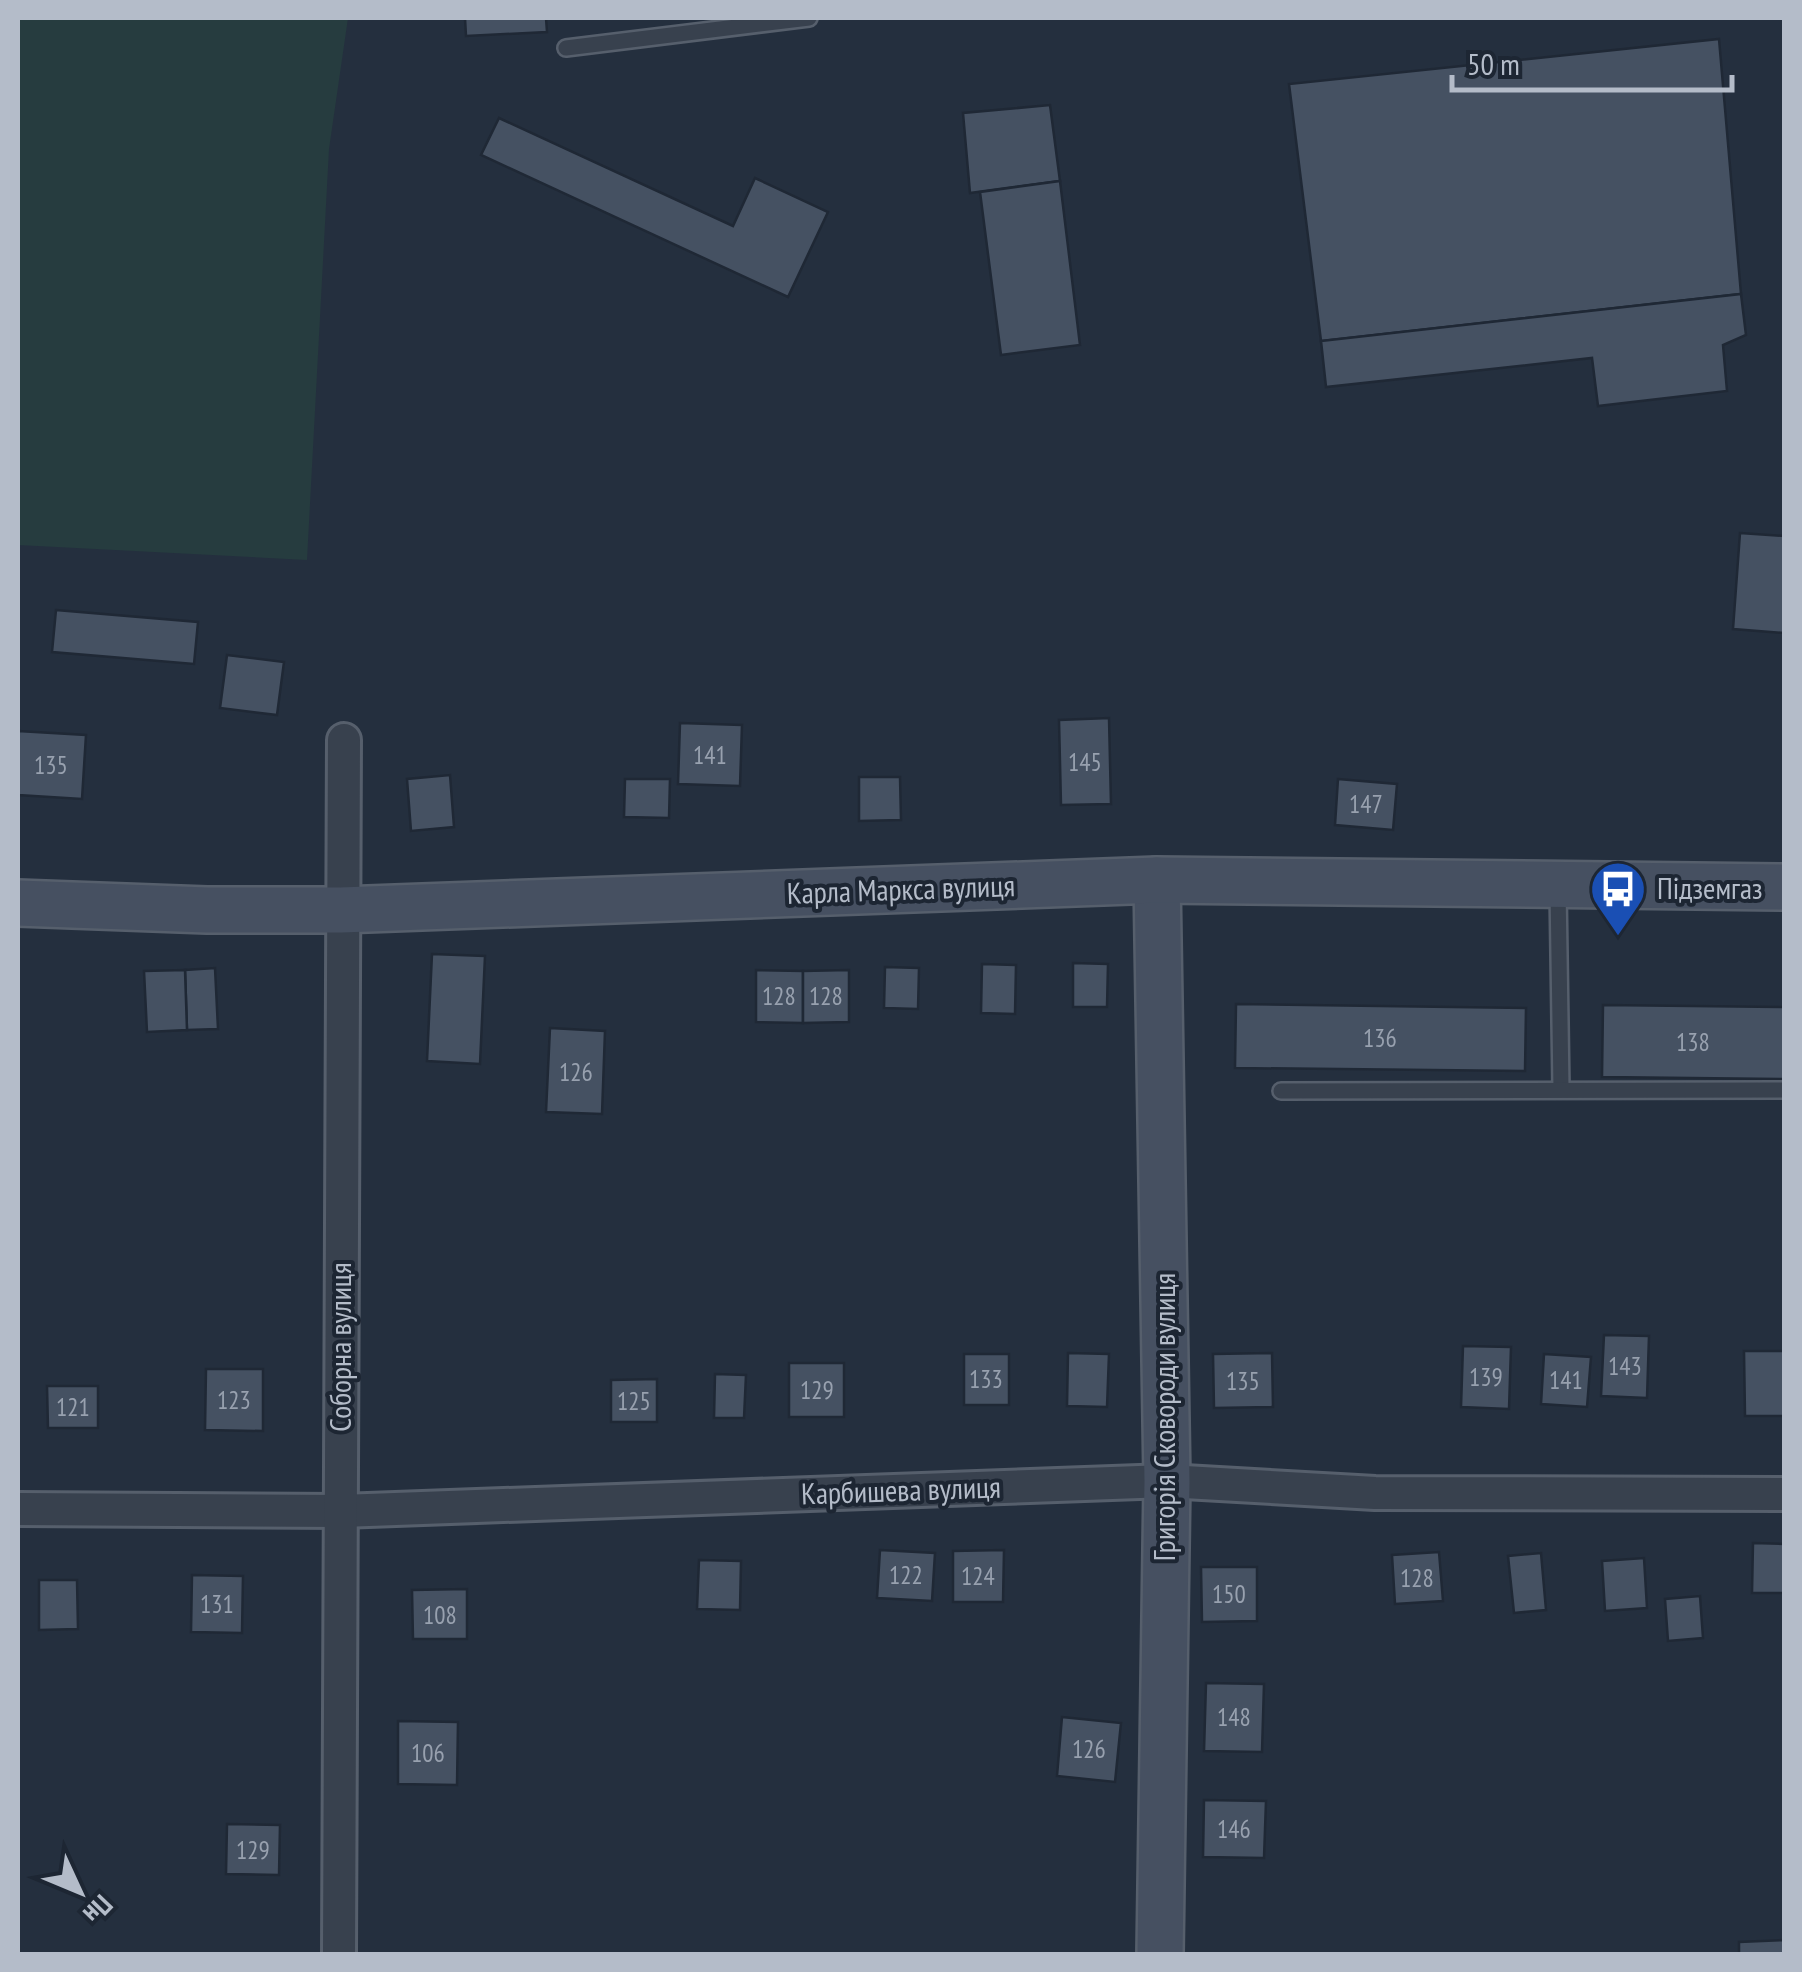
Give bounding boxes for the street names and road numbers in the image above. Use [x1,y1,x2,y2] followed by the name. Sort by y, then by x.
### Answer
[786,865,1016,912] street label: Карла Маркса вулиця
[320,1262,359,1432] street label: Соборна вулиця
[1144,1273,1183,1561] street label: Григорія Сковороди вулиця
[800,1467,1002,1512] street label: Карбишева вулиця

